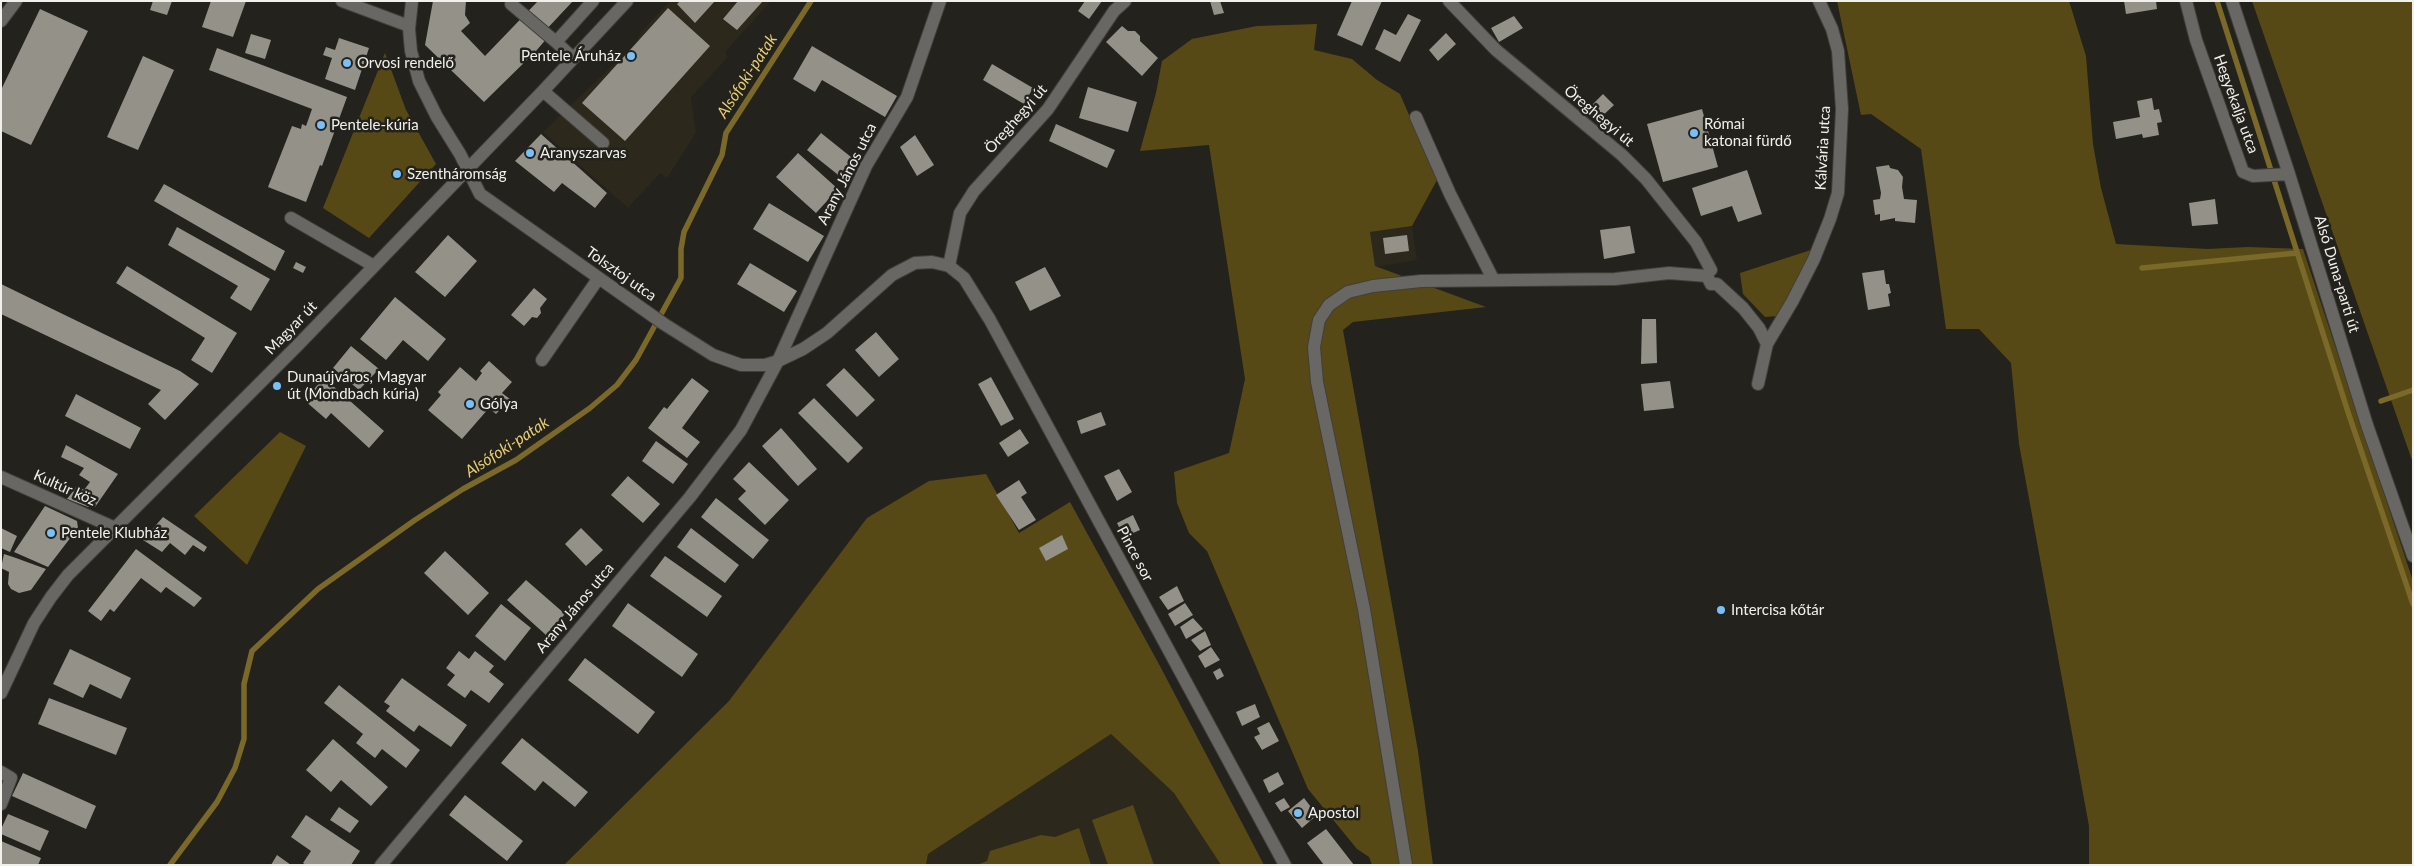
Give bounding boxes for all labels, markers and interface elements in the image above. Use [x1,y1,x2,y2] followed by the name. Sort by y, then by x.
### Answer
[713,30,781,122] water label: Alsófoki-patak
[521,47,621,65] place label: Pentele Áruház
[625,50,637,62] marker: Pentele Áruház
[2210,52,2262,156] street label: Hegyekalja utca
[357,54,454,72] place label: Orvosi rendelő
[341,57,353,69] marker: Orvosi rendelő
[981,81,1051,157] street label: Öreghegyi út
[1560,82,1638,150] street label: Öreghegyi út
[1812,105,1834,191] street label: Kálvária utca
[1704,115,1792,150] place label: Római katonai fürdő
[331,116,419,134] place label: Pentele-kúria
[315,119,327,131] marker: Pentele-kúria
[814,120,880,228] street label: Arany János utca
[1688,127,1700,139] marker: Római katonai fürdő
[540,144,626,162] place label: Aranyszarvas
[524,147,536,159] marker: Aranyszarvas
[407,165,507,183] place label: Szentháromság
[391,168,403,180] marker: Szentháromság
[2311,213,2363,335] street label: Alsó Duna-parti út
[582,243,660,305] street label: Tolsztoj utca
[261,298,321,358] street label: Magyar út
[287,368,426,403] place label: Dunaújváros, Magyar út (Mondbach kúria)
[271,380,283,392] marker: Dunaújváros, Magyar út (Mondbach kúria)
[480,395,518,413] place label: Gólya
[464,398,476,410] marker: Gólya
[461,413,553,481] water label: Alsófoki-patak
[31,466,99,510] street label: Kultúr köz
[1113,523,1157,585] street label: Pince sor
[61,524,167,542] place label: Pentele Klubház
[45,527,57,539] marker: Pentele Klubház
[532,559,618,657] street label: Arany János utca
[1731,601,1824,619] place label: Intercisa kőtár
[1715,604,1727,616] marker: Intercisa kőtár
[1308,804,1359,822] place label: Apostol
[1292,807,1304,819] marker: Apostol

